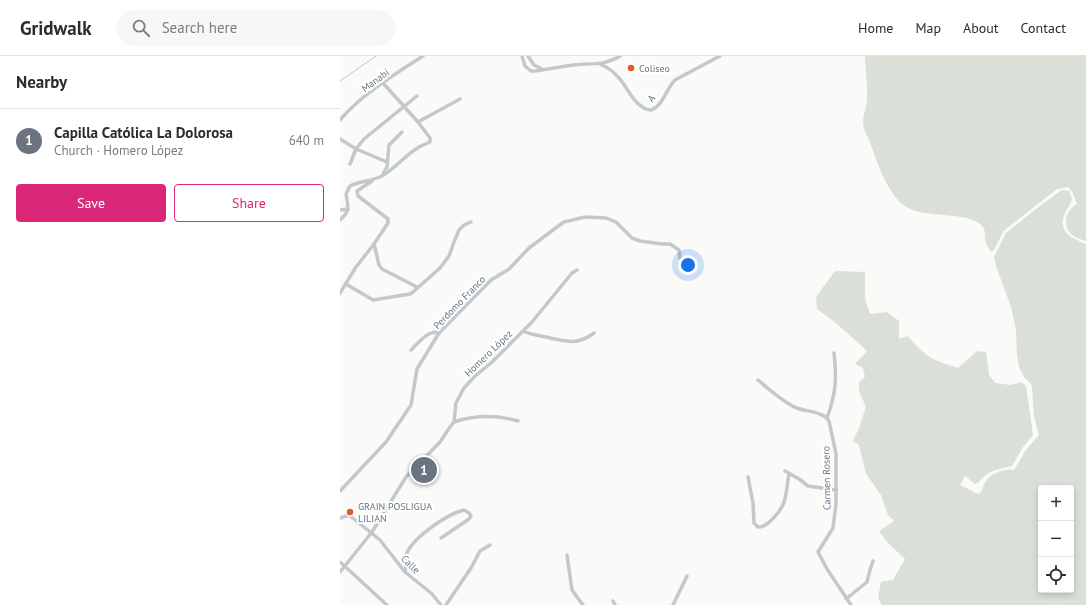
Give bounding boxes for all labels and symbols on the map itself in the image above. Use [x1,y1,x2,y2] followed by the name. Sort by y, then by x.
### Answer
[639,62,670,75] place label: Coliseo
[626,63,636,73] marker: Coliseo
[359,66,392,95] street label: Manabí
[644,92,658,105] street label: A
[678,255,698,275] your location
[431,273,488,332] street label: Perdomo Franco
[462,327,515,379] street label: Homero López
[819,446,834,510] street label: Carmen Rosero
[411,455,437,485] pin: 1
[358,500,432,525] place label: GRAIN POSLIGUA LILIAN
[345,507,355,517] marker: GRAIN POSLIGUA LILIAN
[398,552,423,577] street label: Calle

